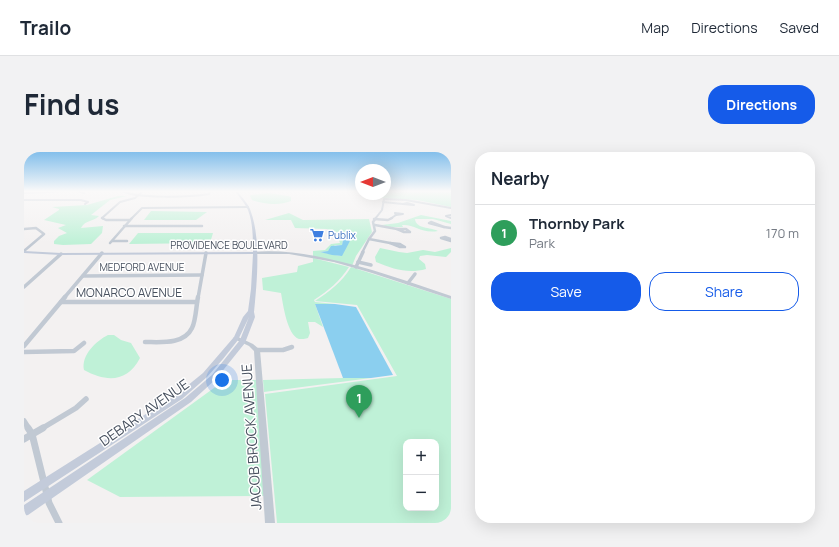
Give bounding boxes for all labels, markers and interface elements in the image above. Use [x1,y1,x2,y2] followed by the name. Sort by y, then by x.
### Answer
[20,15,71,41] text: Trailo
[641,18,669,37] text: Map
[691,18,758,37] text: Directions
[780,18,819,37] text: Saved
[24,85,119,123] text: Find us
[708,85,815,124] button: Directions
[355,164,391,200] north arrow
[491,167,549,190] text: Nearby
[529,213,624,234] text: Thornby Park
[501,224,507,242] text: 1
[766,224,799,242] text: 170 m
[309,227,325,243] supermarket icon: Publix
[328,228,357,242] place label: Publix
[529,234,555,252] text: Park
[170,238,288,252] street label: PROVIDENCE BOULEVARD
[99,260,185,274] street label: MEDFORD AVENUE
[491,272,641,311] button: Save
[649,272,799,311] button: Share
[76,284,182,301] street label: MONARCO AVENUE
[236,363,266,511] street label: JACOB BROCK AVENUE
[212,370,232,390] your location
[95,374,193,450] street label: DEBARY AVENUE
[346,385,372,418] pin: 1
[403,439,439,511] map controls
[403,439,439,475] button: +
[403,475,439,511] button: −

